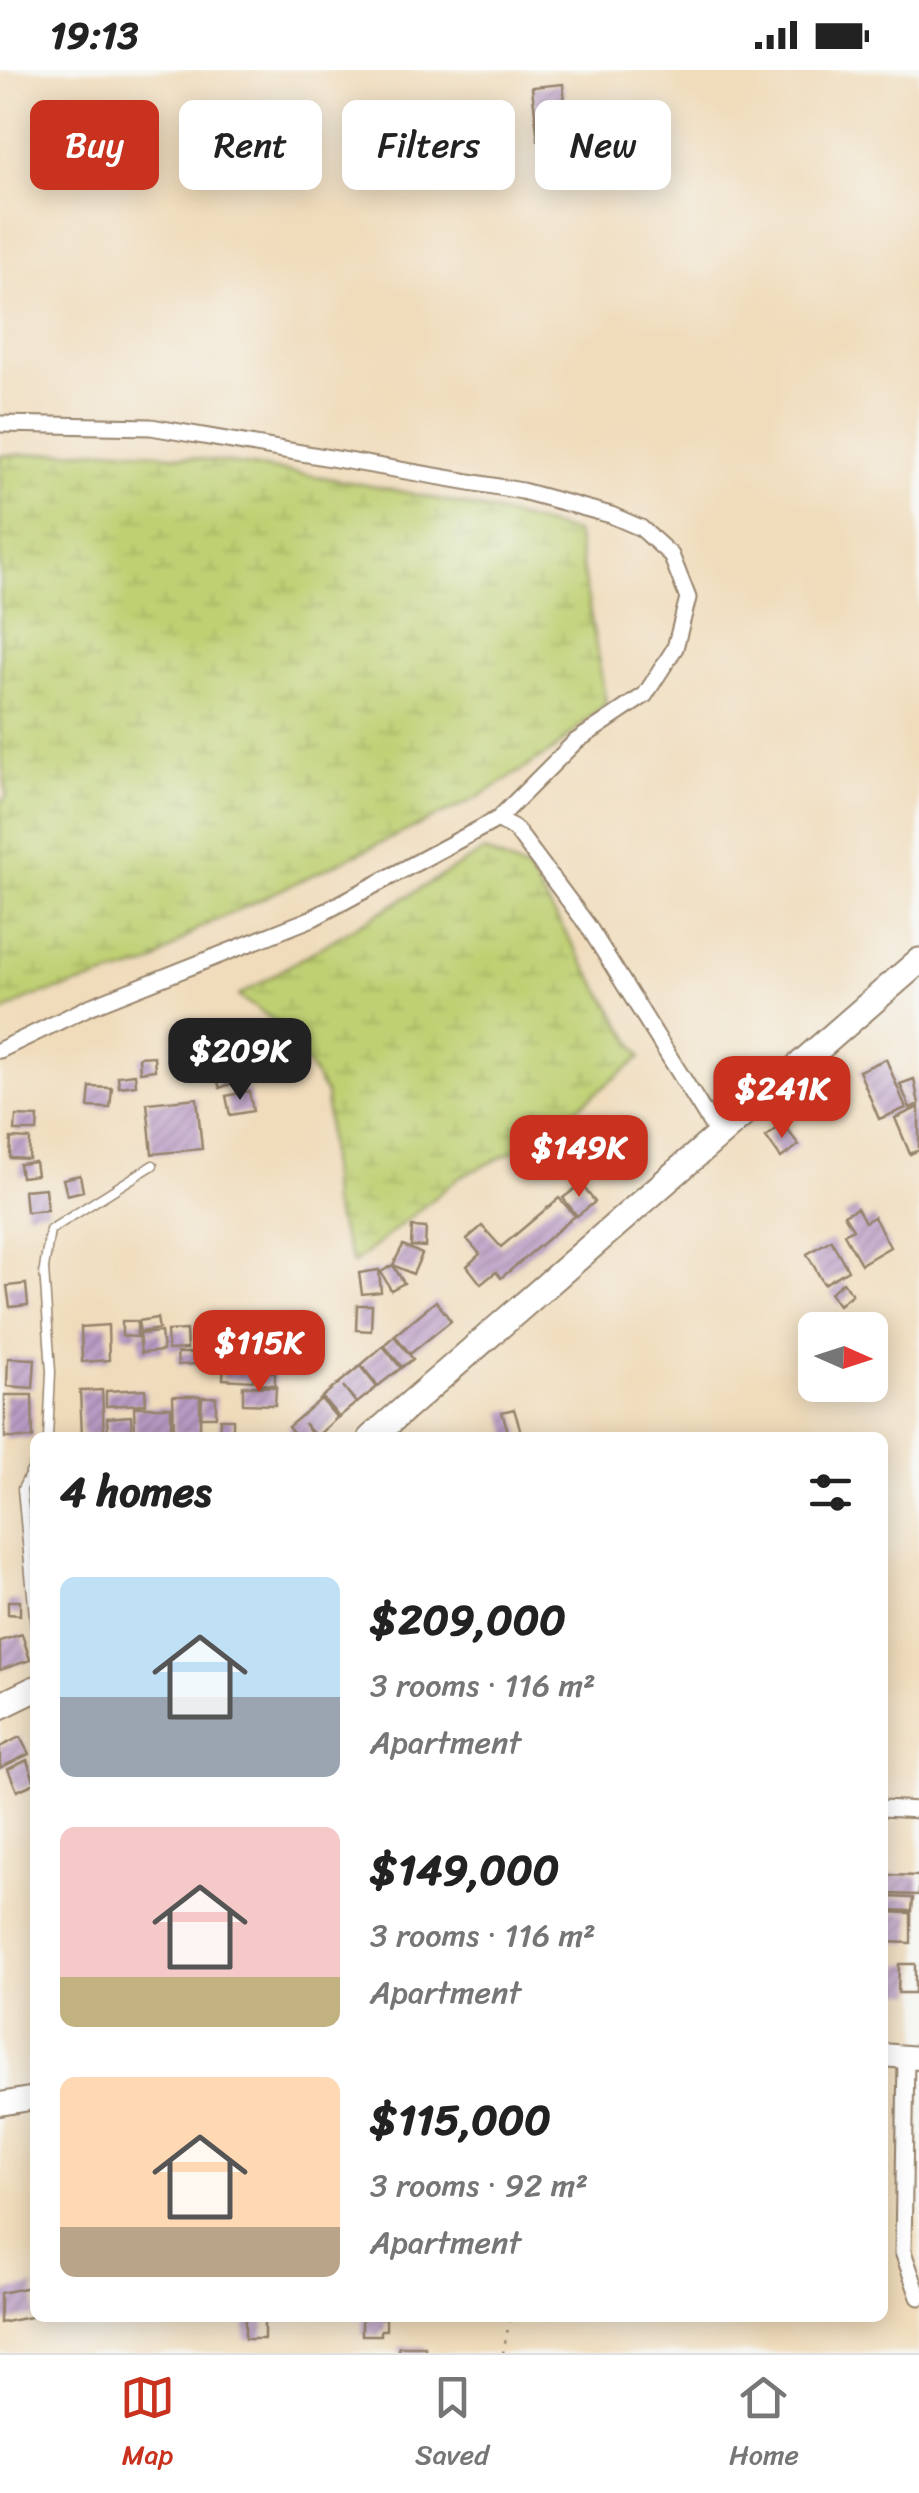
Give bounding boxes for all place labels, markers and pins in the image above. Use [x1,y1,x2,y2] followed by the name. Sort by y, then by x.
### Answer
[170,1018,310,1103] pin: $209K
[712,1056,852,1141] pin: $241K
[509,1115,649,1200] pin: $149K
[189,1310,329,1395] pin: $115K

